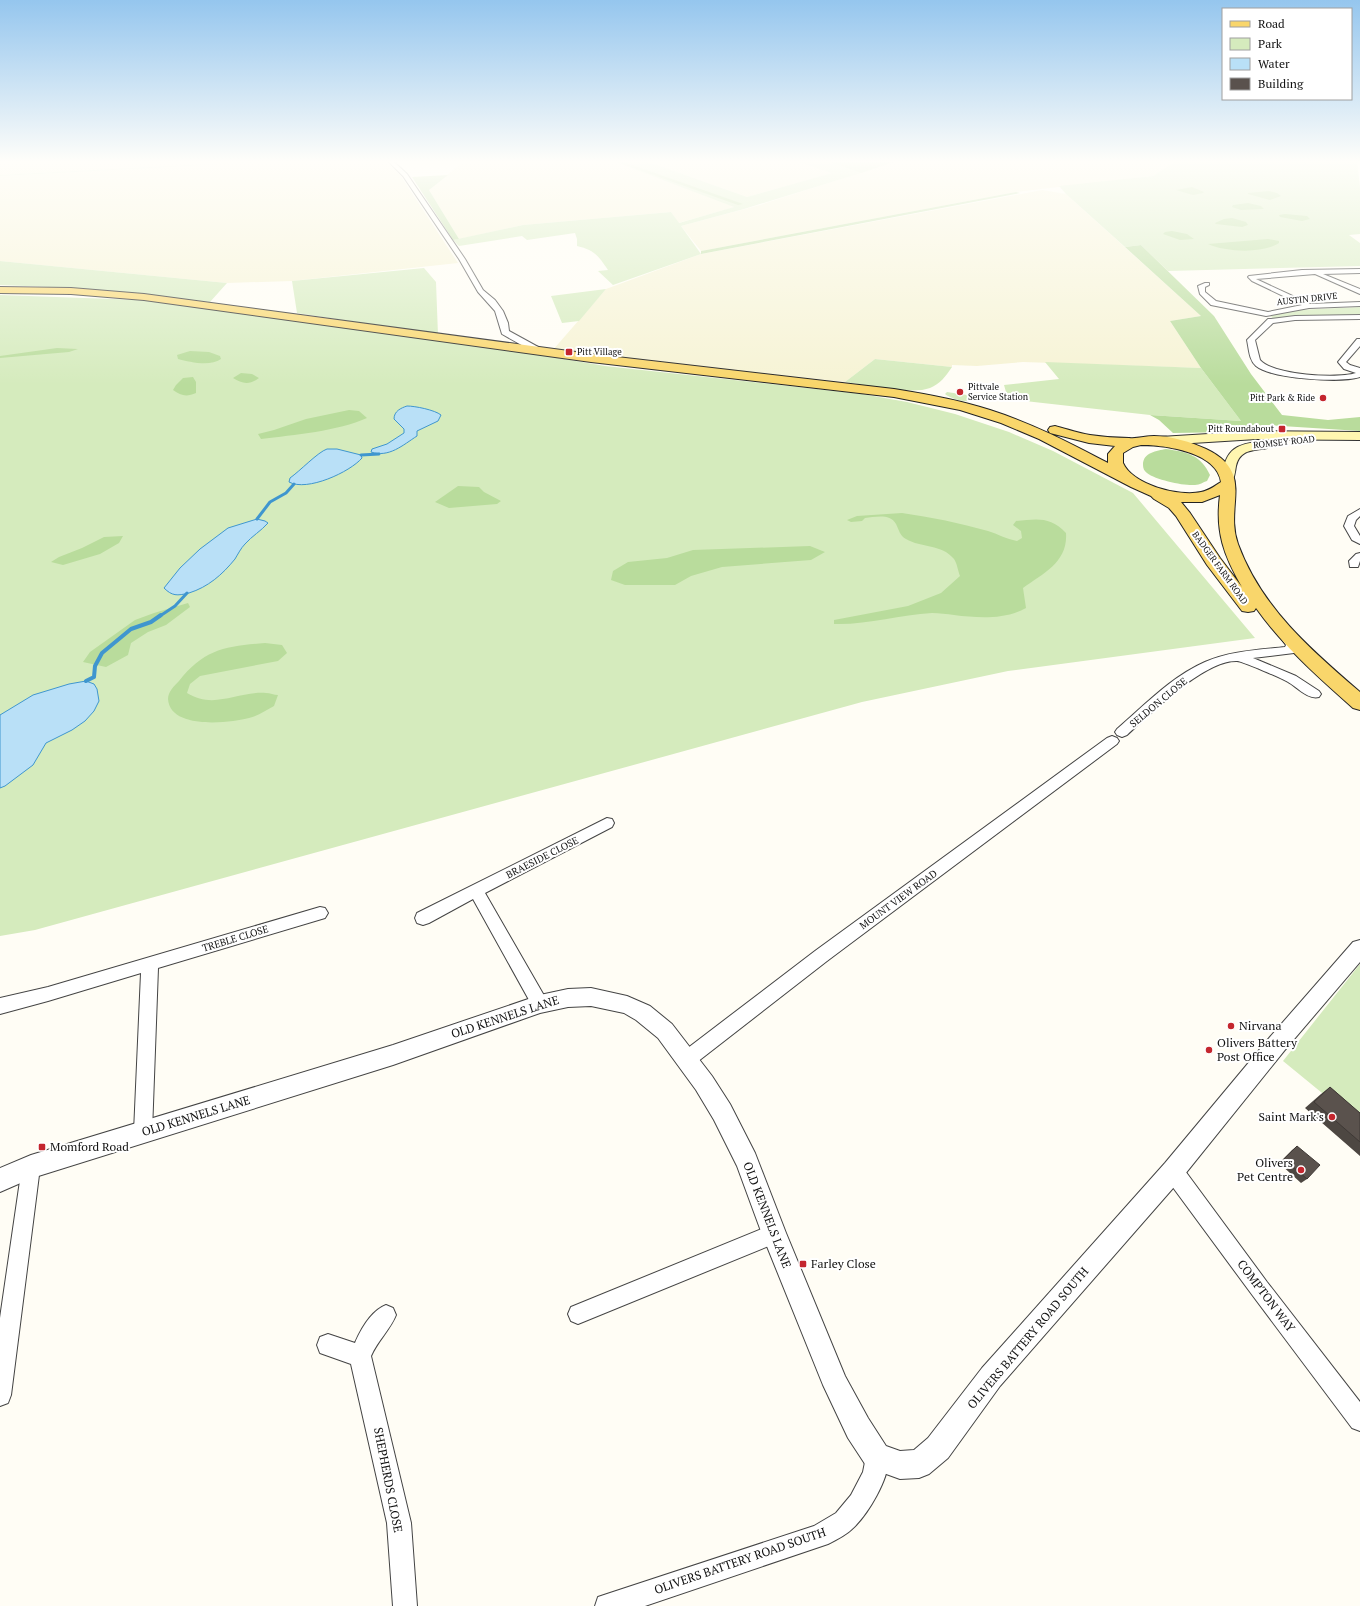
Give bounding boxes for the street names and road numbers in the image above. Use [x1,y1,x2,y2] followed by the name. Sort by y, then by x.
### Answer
[1276,290,1338,308] street label: AUSTIN DRIVE
[1252,433,1316,451] street label: ROMSEY ROAD
[1189,529,1251,607] street label: BADGER FARM ROAD
[1127,674,1190,730] street label: SELDON CLOSE
[504,833,581,881] street label: BRAESIDE CLOSE
[857,867,940,932] street label: MOUNT VIEW ROAD
[200,922,270,955] street label: TREBLE CLOSE
[449,992,561,1041] street label: OLD KENNELS LANE
[140,1092,252,1139] street label: OLD KENNELS LANE
[740,1160,795,1270] street label: OLD KENNELS LANE
[1234,1257,1299,1335] street label: COMPTON WAY
[964,1264,1092,1412] street label: OLIVERS BATTERY ROAD SOUTH
[371,1426,406,1534] street label: SHEPHERDS CLOSE
[652,1524,828,1597] street label: OLIVERS BATTERY ROAD SOUTH

